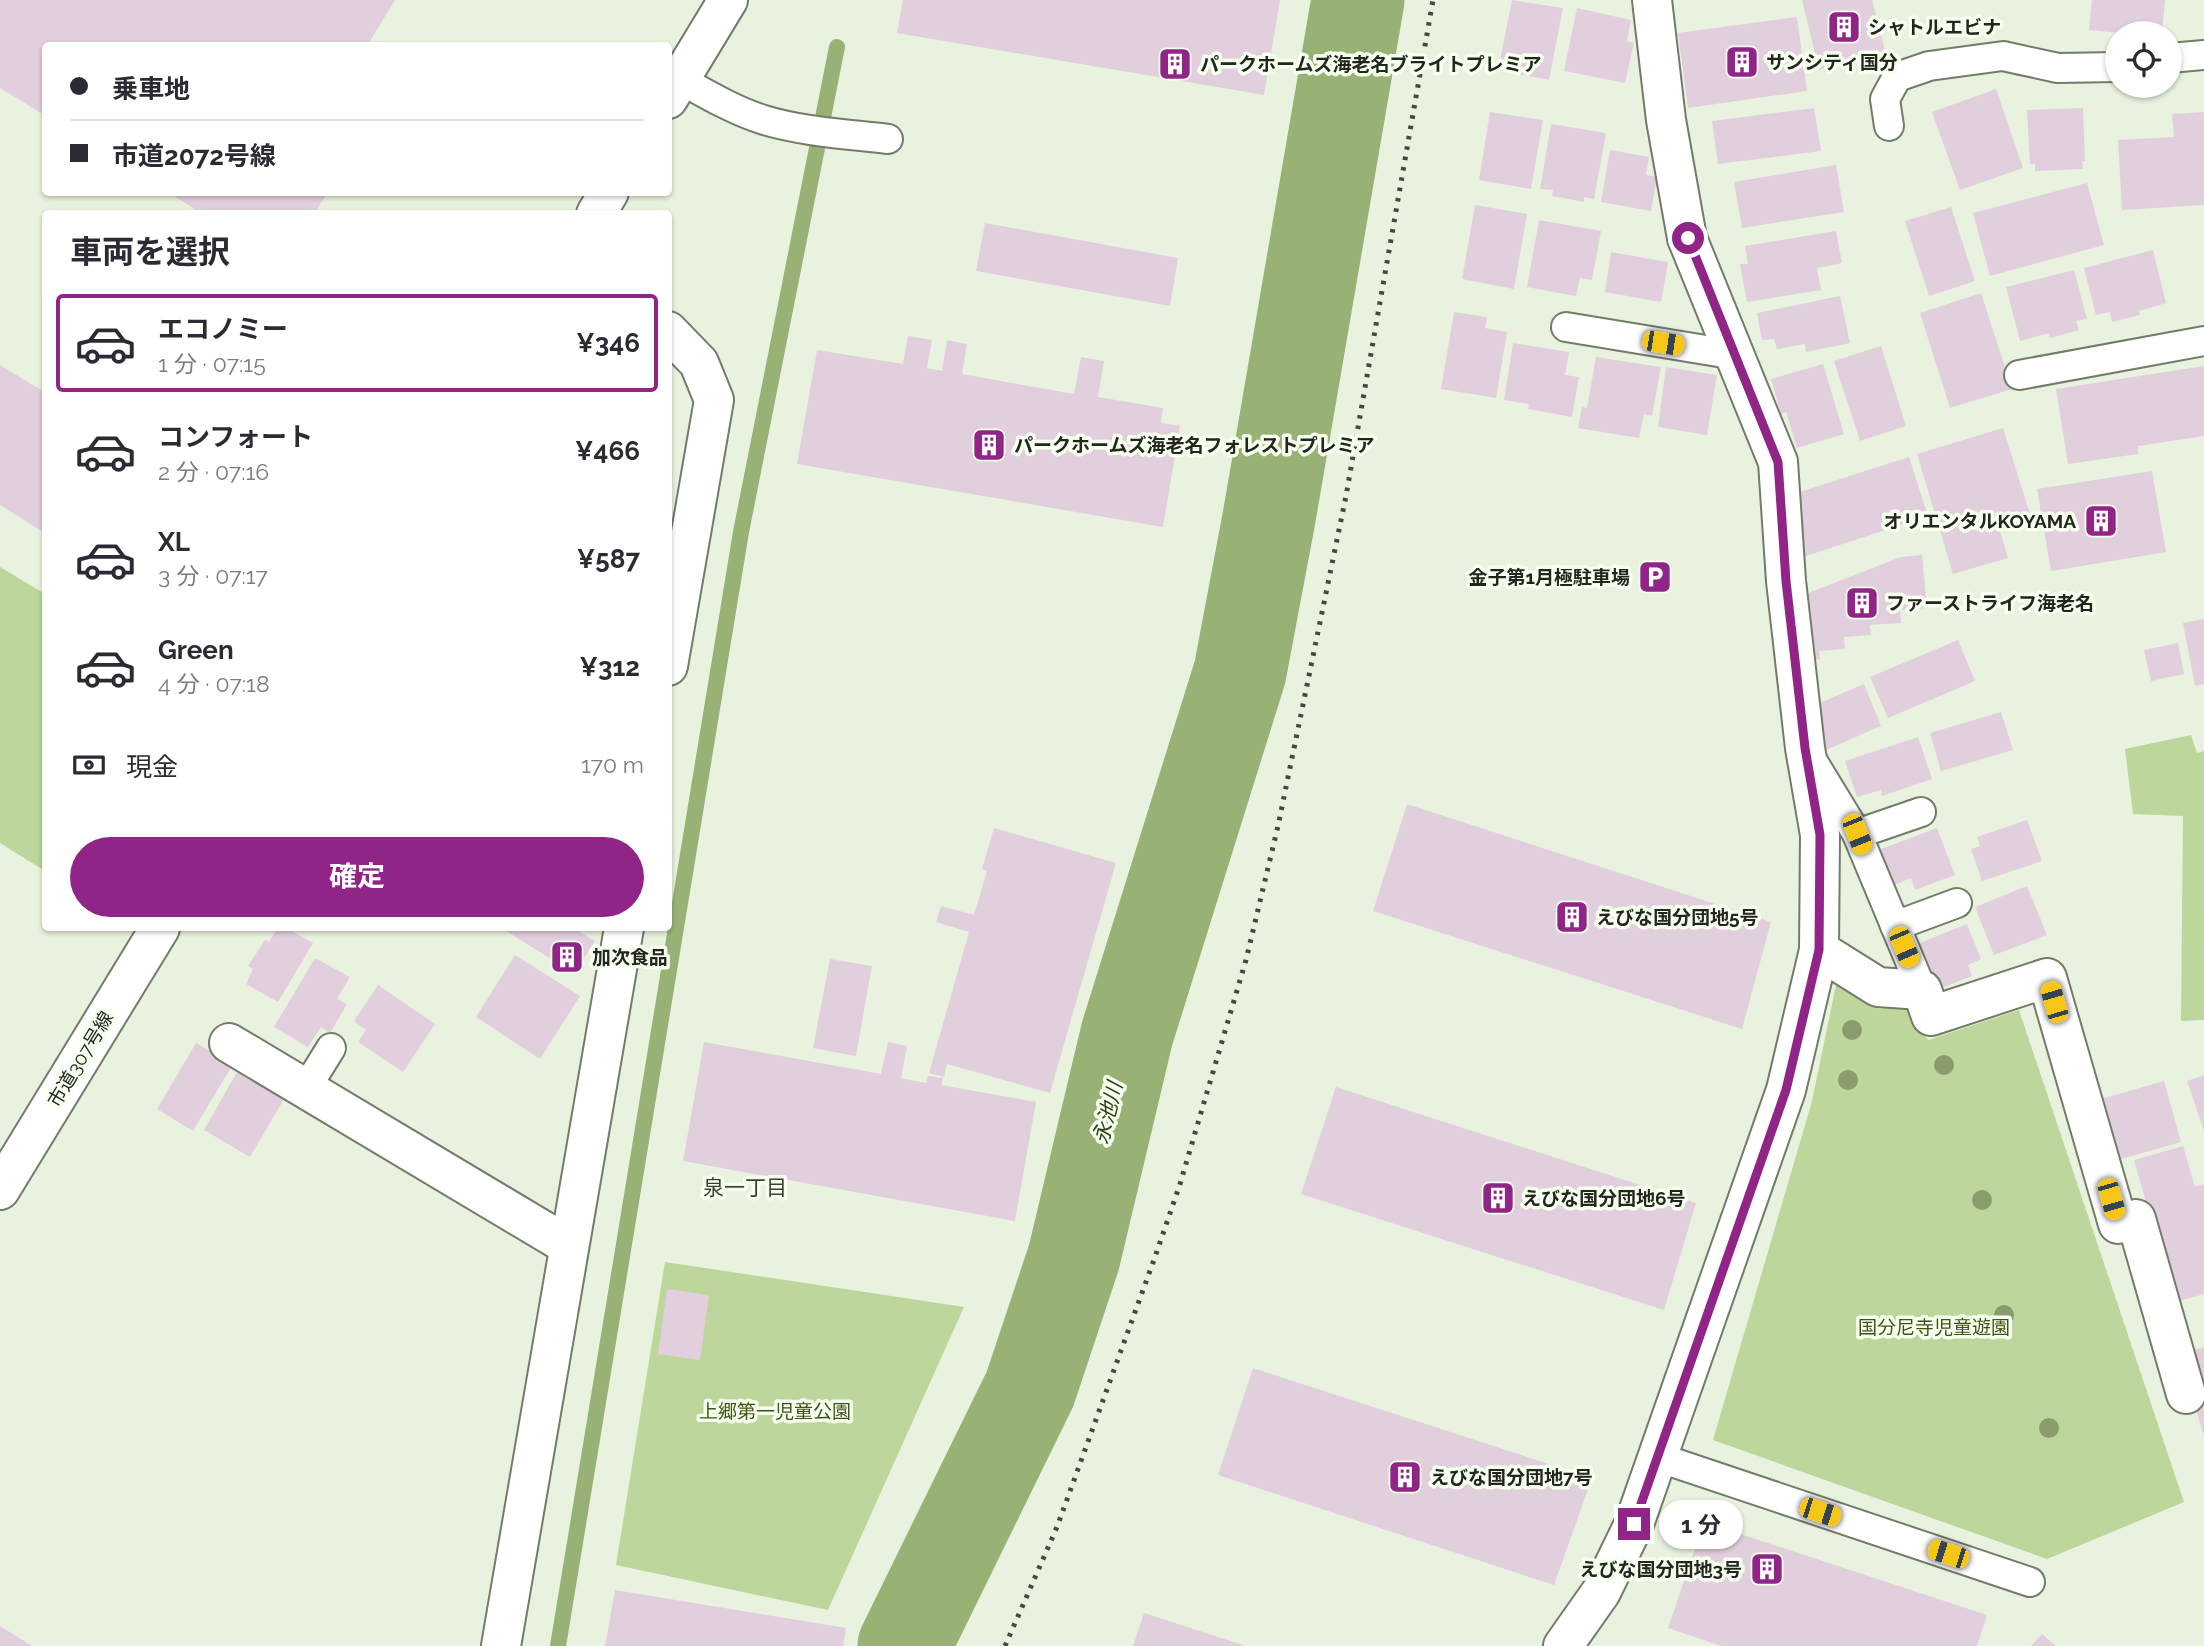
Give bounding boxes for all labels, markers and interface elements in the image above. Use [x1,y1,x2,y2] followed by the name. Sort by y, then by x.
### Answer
[1825,8,1863,46] building icon: シャトルエビナ
[1868,16,2001,38] place label: シャトルエビナ
[2105,21,2182,98] map controls
[2105,21,2182,98] button: locate
[1723,43,1761,81] building icon: サンシティ国分
[1156,45,1194,83] building icon: パークホームズ海老名ブライトプレミア
[1766,51,1898,73] place label: サンシティ国分
[1200,53,1541,75] place label: パークホームズ海老名ブライトプレミア
[112,74,190,104] text: 乗車地
[112,141,276,171] text: 市道2072号線
[1672,222,1704,254] route start
[70,233,230,270] text: 車両を選択
[74,312,137,375] icon: car
[158,314,288,344] text: エコノミー
[576,328,640,358] text: ¥346
[1641,329,1686,357] car
[158,350,266,377] text: 1 分 · 07:15
[74,420,137,483] icon: car
[158,422,313,452] text: コンフォート
[970,426,1008,464] building icon: パークホームズ海老名フォレストプレミア
[1014,434,1374,456] place label: パークホームズ海老名フォレストプレミア
[575,436,640,466] text: ¥466
[158,458,269,485] text: 2 分 · 07:16
[2082,502,2120,540] building icon: オリエンタルKOYAMA
[1884,510,2076,532] place label: オリエンタルKOYAMA
[158,527,190,557] text: XL
[74,528,137,591] icon: car
[577,544,640,574] text: ¥587
[1636,558,1674,596] parking icon: 金子第1月極駐車場
[158,562,268,589] text: 3 分 · 07:17
[1469,566,1630,588] place label: 金子第1月極駐車場
[1843,584,1881,622] building icon: ファーストライフ海老名
[1886,592,2094,614] place label: ファーストライフ海老名
[158,635,234,665] text: Green
[74,636,137,699] icon: car
[579,652,640,682] text: ¥312
[158,670,270,697] text: 4 分 · 07:18
[70,746,108,784] icon: cash
[581,751,644,778] text: 170 m
[126,752,178,782] text: 現金
[1840,811,1875,857] car
[70,837,644,917] button: 確定
[1553,898,1591,936] building icon: えびな国分団地5号
[1596,906,1759,928] place label: えびな国分団地5号
[1887,924,1922,970] car
[548,938,586,976] building icon: 加次食品
[592,946,668,968] place label: 加次食品
[2039,979,2070,1025] car
[43,1007,117,1111] street label: 市道307号線
[1088,1077,1128,1146] water label: 永池川
[703,1175,787,1200] district label: 泉一丁目
[2096,1176,2127,1222] car
[1479,1179,1517,1217] building icon: えびな国分団地6号
[1522,1187,1686,1209] place label: えびな国分団地6号
[1858,1316,2010,1338] park label: 国分尼寺児童遊園
[699,1400,851,1422] park label: 上郷第一児童公園
[1386,1458,1424,1496] building icon: えびな国分団地7号
[1430,1466,1593,1488] place label: えびな国分団地7号
[1797,1496,1844,1528] car
[1658,1500,1742,1548] callout: 1 分
[1618,1508,1650,1540] route end
[1681,1511,1721,1538] text: 1 分
[1925,1538,1972,1570] car
[1748,1550,1786,1588] building icon: えびな国分団地3号
[1579,1558,1742,1580] place label: えびな国分団地3号

